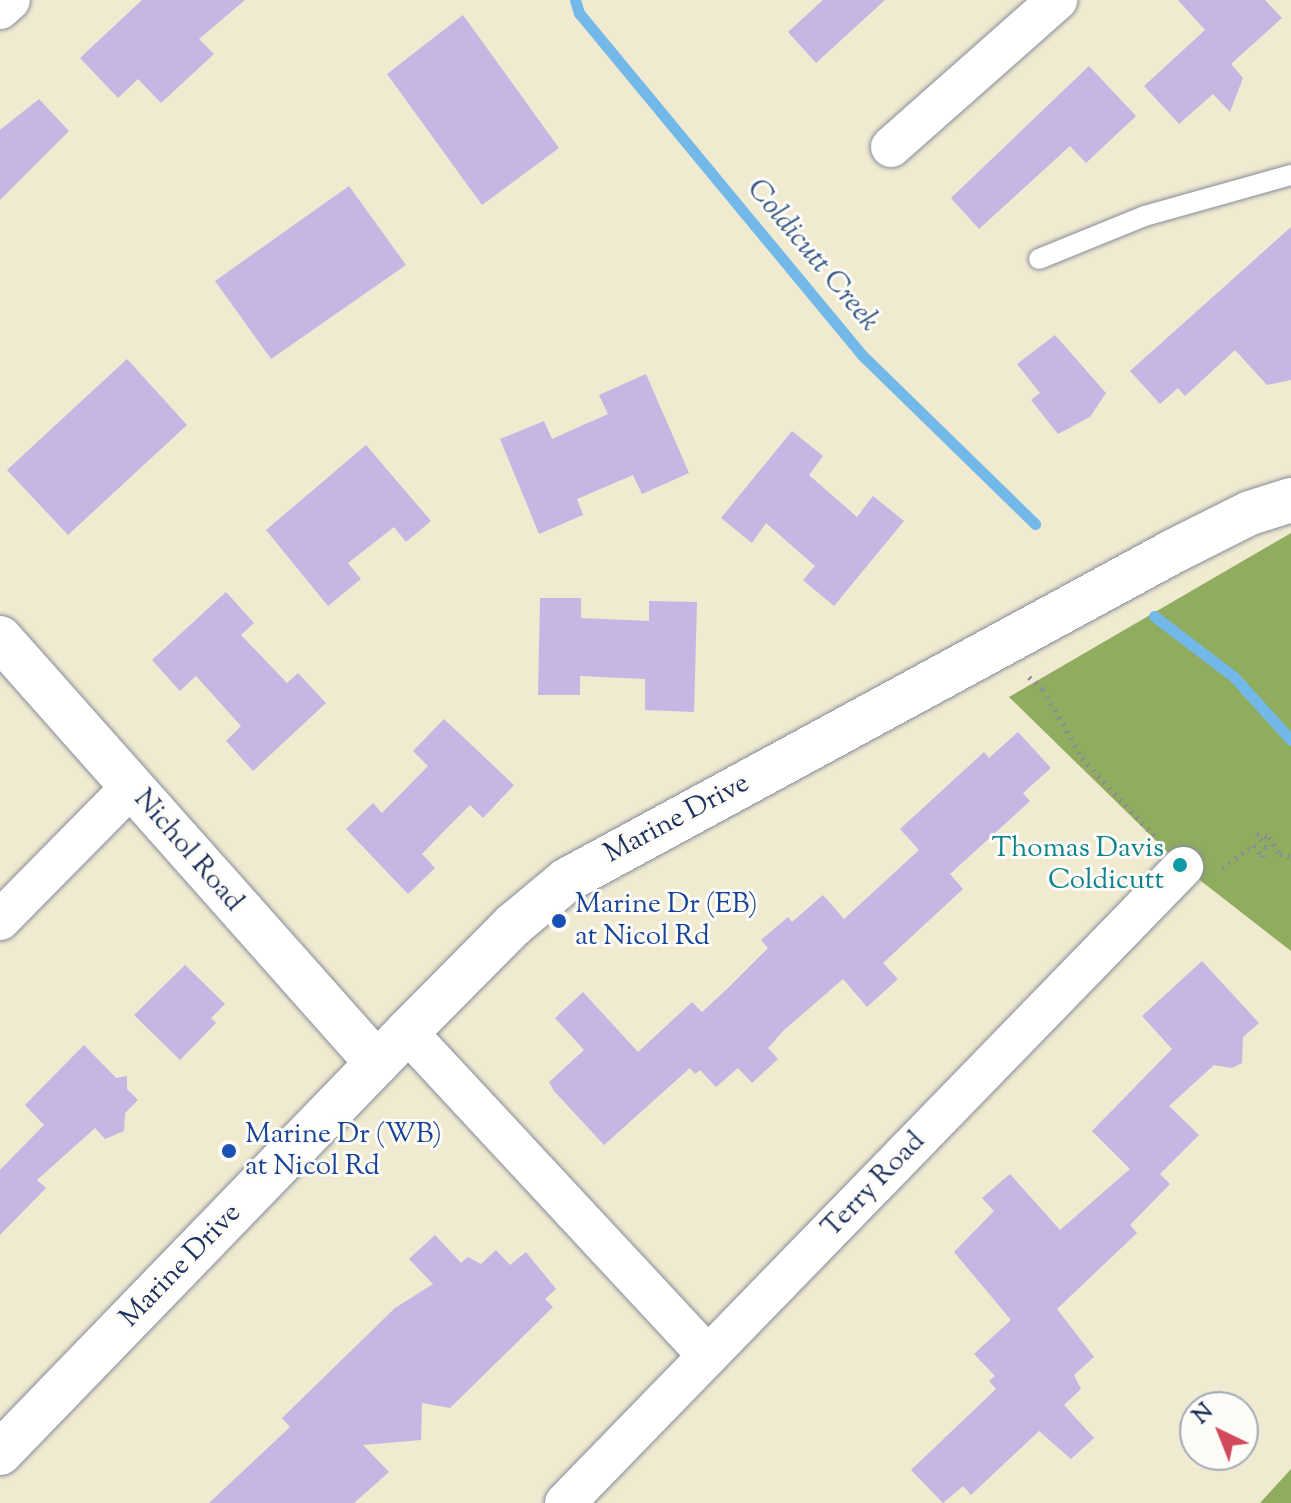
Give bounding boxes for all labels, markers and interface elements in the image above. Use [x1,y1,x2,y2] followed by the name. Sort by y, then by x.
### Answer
[738,173,886,339] water label: Coldicutt Creek
[599,767,755,871] street label: Marine Drive
[126,783,250,919] street label: Nichol Road
[992,832,1164,898] place label: Thomas Davis Coldicutt
[1171,856,1189,874] marker: Thomas Davis Coldicutt
[575,888,758,954] place label: Marine Dr (EB) at Nicol Rd
[550,912,568,930] marker: Marine Dr (EB) at Nicol Rd
[245,1118,442,1184] place label: Marine Dr (WB) at Nicol Rd
[815,1125,933,1245] street label: Terry Road
[220,1142,238,1160] marker: Marine Dr (WB) at Nicol Rd
[114,1197,248,1335] street label: Marine Drive
[1179,1391,1259,1471] north arrow
[1187,1397,1221,1433] text: N

